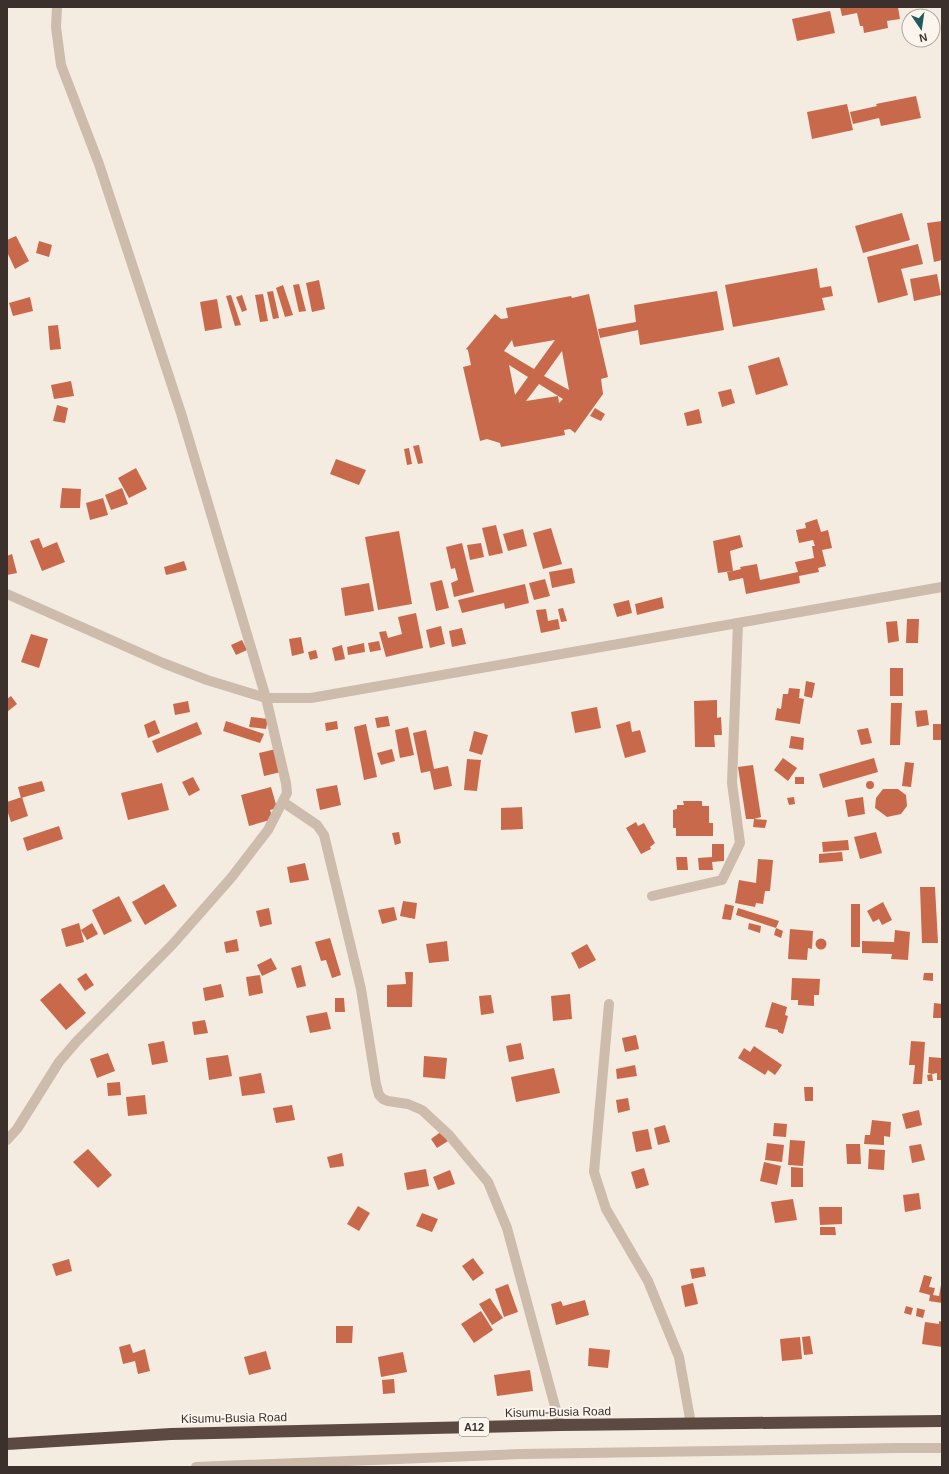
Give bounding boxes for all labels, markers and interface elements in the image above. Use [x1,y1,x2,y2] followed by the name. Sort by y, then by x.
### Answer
[901,8,941,48] north arrow
[918,31,928,44] text: N
[505,1404,611,1420] street label: Kisumu-Busia Road
[181,1410,287,1426] street label: Kisumu-Busia Road
[459,1418,489,1436] road number: A12

